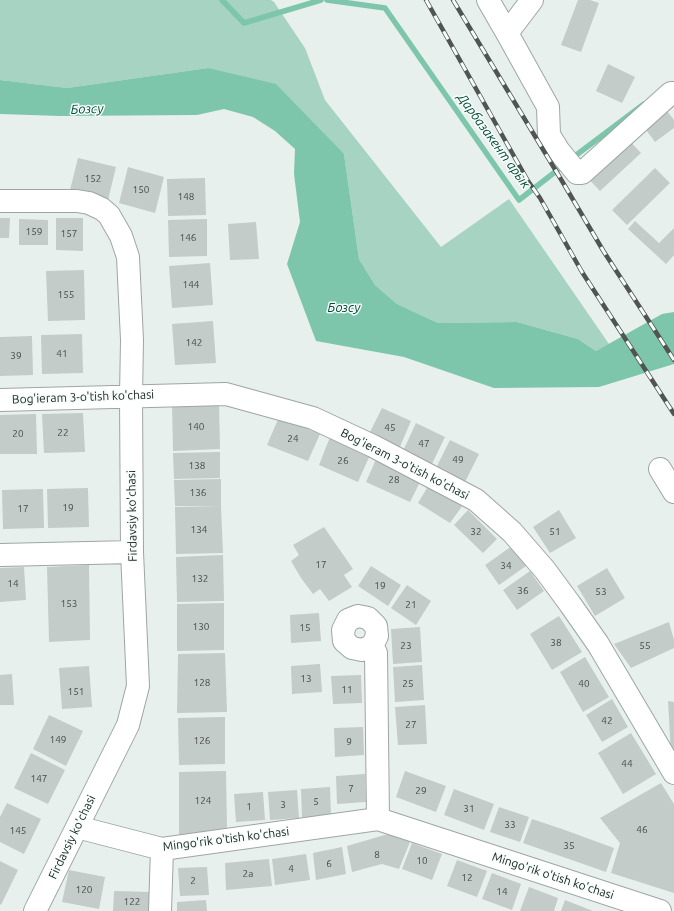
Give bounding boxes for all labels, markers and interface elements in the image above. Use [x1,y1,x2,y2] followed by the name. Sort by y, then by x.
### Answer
[454,90,534,192] water label: Дарбазакент арык
[70,101,104,117] water label: Бозсу
[85,173,101,185] house number: 152
[133,184,149,196] house number: 150
[178,191,194,203] house number: 148
[26,226,42,238] house number: 159
[61,228,77,240] house number: 157
[180,232,196,244] house number: 146
[183,279,199,291] house number: 144
[58,289,74,301] house number: 155
[328,300,360,316] water label: Бозсу
[186,337,202,349] house number: 142
[56,348,68,360] house number: 41
[10,350,22,362] house number: 39
[12,387,154,407] street label: Bog'ieram 3-o'tish ko'chasi
[188,421,204,433] house number: 140
[384,422,396,434] house number: 45
[338,425,472,503] street label: Bog'ieram 3-o'tish ko'chasi
[57,427,69,439] house number: 22
[12,428,24,440] house number: 20
[287,433,299,445] house number: 24
[418,438,430,450] house number: 47
[452,454,464,466] house number: 49
[337,455,349,467] house number: 26
[189,460,205,472] house number: 138
[124,470,140,562] street label: Firdavsiy ko'chasi
[388,474,400,486] house number: 28
[190,487,206,499] house number: 136
[62,502,74,514] house number: 19
[17,503,29,515] house number: 17
[191,524,207,536] house number: 134
[470,526,482,538] house number: 32
[549,526,561,538] house number: 51
[315,559,327,571] house number: 17
[500,560,512,572] house number: 34
[192,573,208,585] house number: 132
[7,578,19,590] house number: 14
[374,580,386,592] house number: 19
[517,585,529,597] house number: 36
[595,586,607,598] house number: 53
[61,598,77,610] house number: 153
[405,599,417,611] house number: 21
[193,621,209,633] house number: 130
[299,622,311,634] house number: 15
[550,637,562,649] house number: 38
[400,640,412,652] house number: 23
[639,640,651,652] house number: 55
[300,673,312,685] house number: 13
[194,677,210,689] house number: 128
[402,678,414,690] house number: 25
[578,678,590,690] house number: 40
[341,684,353,696] house number: 11
[68,686,84,698] house number: 151
[601,715,613,727] house number: 42
[405,719,417,731] house number: 27
[50,734,66,746] house number: 149
[194,735,210,747] house number: 126
[346,736,352,748] house number: 9
[621,758,633,770] house number: 44
[31,773,47,785] house number: 147
[348,783,354,795] house number: 7
[415,785,427,797] house number: 29
[45,793,99,881] street label: Firdavsiy ko'chasi
[195,795,211,807] house number: 124
[313,796,319,808] house number: 5
[280,799,286,811] house number: 3
[246,801,252,813] house number: 1
[463,803,475,815] house number: 31
[504,819,516,831] house number: 33
[162,824,290,854] street label: Mingo'rik o'tish ko'chasi
[636,824,648,836] house number: 46
[10,825,26,837] house number: 145
[563,840,575,852] house number: 35
[374,849,380,861] house number: 8
[490,849,616,903] street label: Mingo'rik o'tish ko'chasi
[416,855,428,867] house number: 10
[326,858,332,870] house number: 6
[288,863,294,875] house number: 4
[243,868,253,880] house number: 2a
[461,872,473,884] house number: 12
[190,875,196,887] house number: 2
[76,884,92,896] house number: 120
[496,886,508,898] house number: 14
[124,896,140,908] house number: 122

